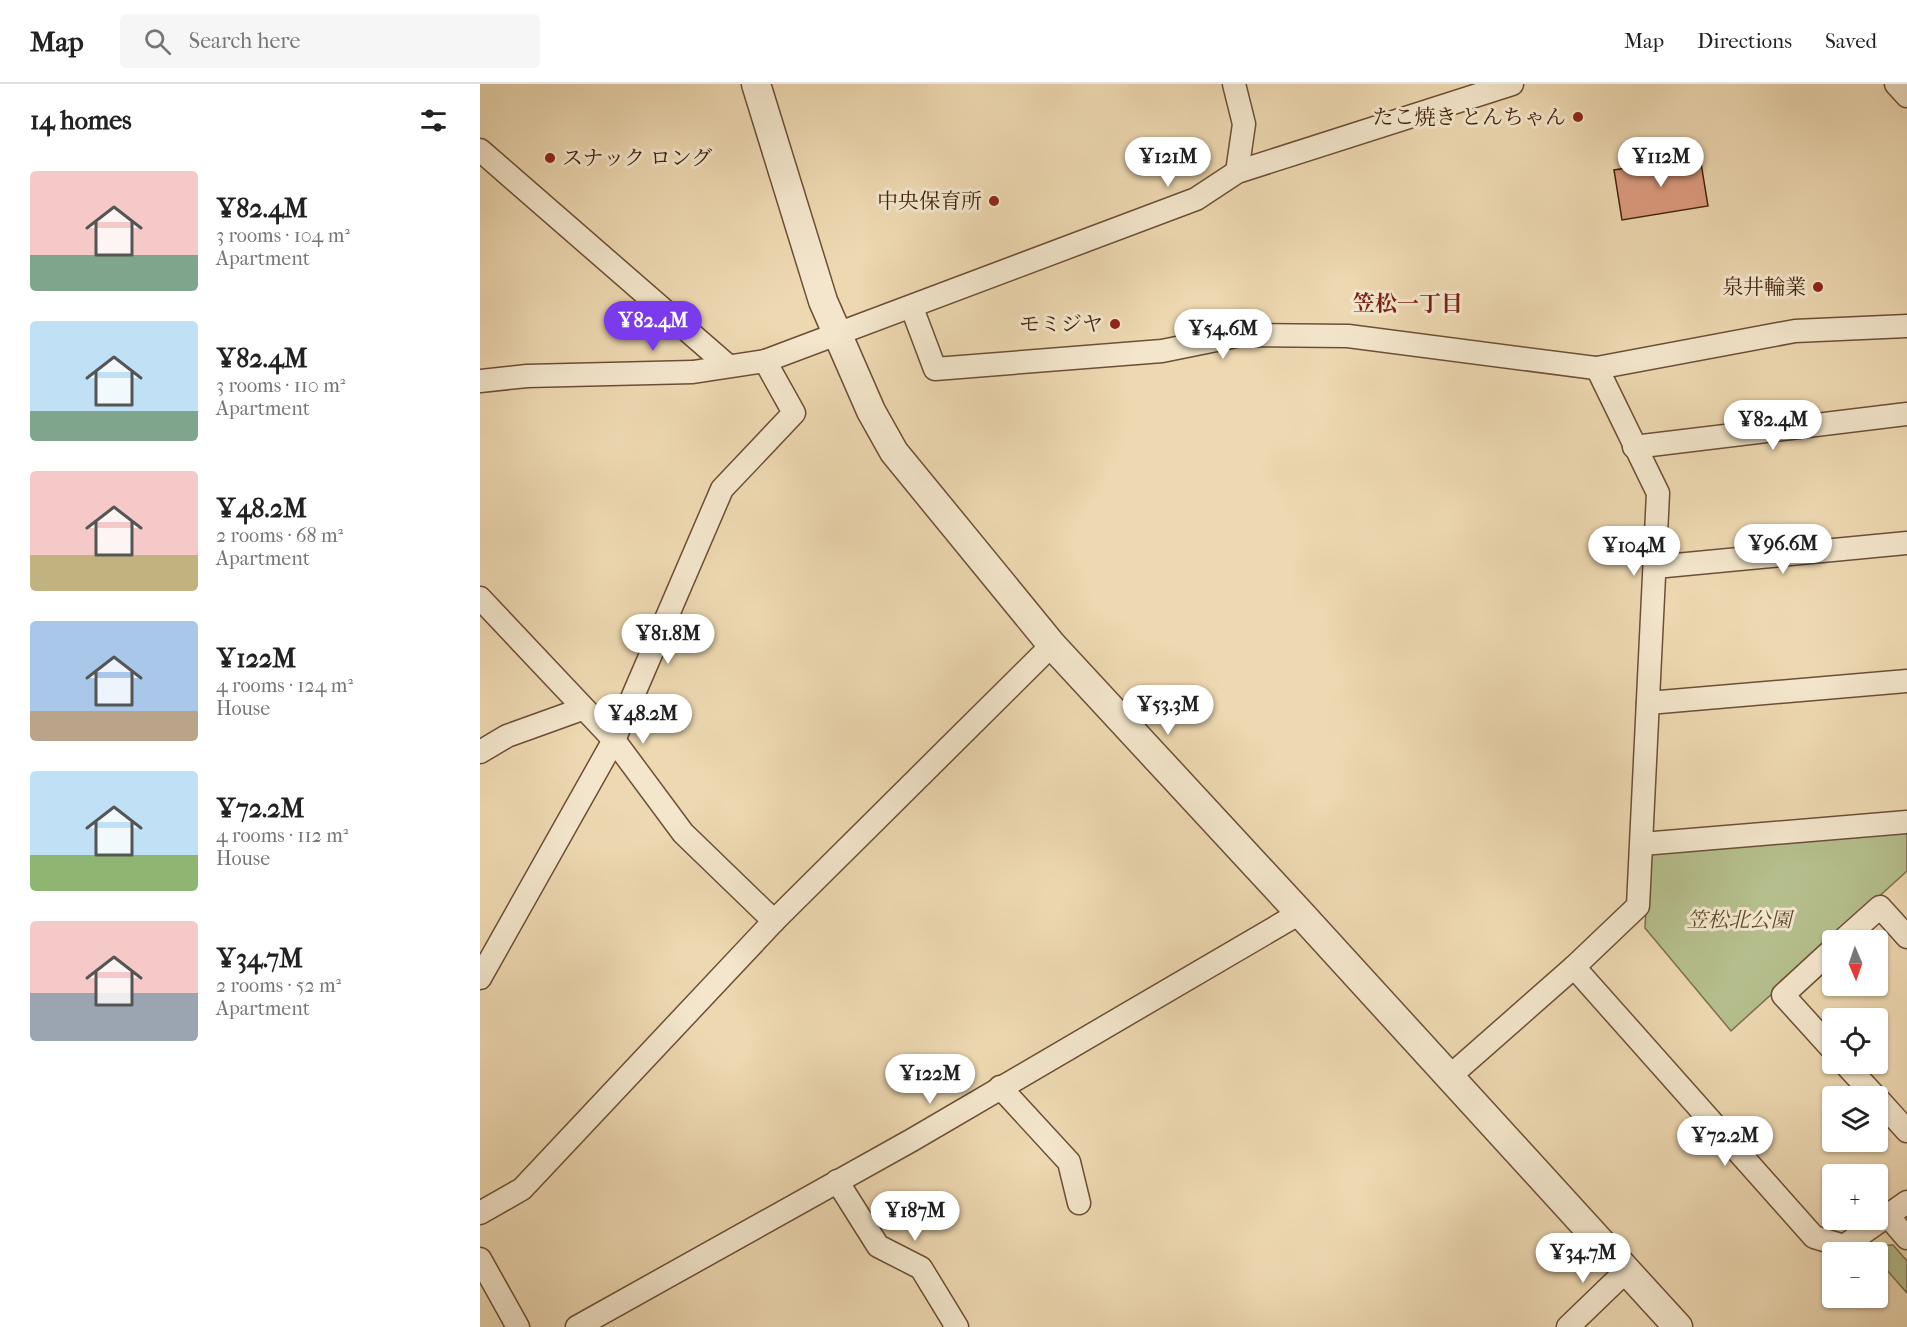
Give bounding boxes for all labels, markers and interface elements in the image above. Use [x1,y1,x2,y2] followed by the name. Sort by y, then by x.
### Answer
[120,14,540,68] search box
[30,25,84,58] text: Map
[141,25,174,58] icon: search
[189,28,300,54] text: Search here
[1624,29,1664,53] text: Map
[1697,29,1792,53] text: Directions
[1825,29,1877,53] text: Saved
[417,104,450,137] icon: filters
[30,105,132,136] text: 14 homes
[1372,105,1566,129] place label: たこ焼き とんちゃん
[1571,110,1585,124] marker: たこ焼き とんちゃん
[1126,137,1210,188] pin: ¥121M
[1619,137,1703,188] pin: ¥112M
[1139,145,1197,168] text: ¥121M
[1632,145,1690,168] text: ¥112M
[562,146,712,170] place label: スナック ロング
[543,151,557,165] marker: スナック ロング
[877,189,982,213] place label: 中央保育所
[216,193,307,224] text: ¥82.4M
[987,194,1001,208] marker: 中央保育所
[78,195,150,267] icon: home
[216,224,350,247] text: 3 rooms · 104 m²
[216,247,310,270] text: Apartment
[1722,275,1806,299] place label: 泉井輪業
[1811,280,1825,294] marker: 泉井輪業
[1353,291,1463,317] district label: 笠松一丁目
[604,301,702,352] pin: ¥82.4M
[618,309,688,332] text: ¥82.4M
[1174,309,1272,360] pin: ¥54.6M
[1019,312,1103,336] place label: モミジヤ
[1108,317,1122,331] marker: モミジヤ
[1188,317,1258,340] text: ¥54.6M
[216,343,307,374] text: ¥82.4M
[78,345,150,417] icon: home
[216,374,345,397] text: 3 rooms · 110 m²
[216,397,310,420] text: Apartment
[1724,400,1822,451] pin: ¥82.4M
[1738,408,1808,431] text: ¥82.4M
[216,493,307,524] text: ¥48.2M
[78,495,150,567] icon: home
[216,524,343,547] text: 2 rooms · 68 m²
[1734,524,1832,575] pin: ¥96.6M
[1592,526,1676,577] pin: ¥104M
[1748,532,1818,555] text: ¥96.6M
[1602,534,1666,557] text: ¥104M
[216,547,310,570] text: Apartment
[619,614,717,665] pin: ¥81.8M
[636,622,700,645] text: ¥81.8M
[216,643,296,674] text: ¥122M
[78,645,150,717] icon: home
[216,674,353,697] text: 4 rooms · 124 m²
[1119,685,1217,736] pin: ¥53.3M
[1137,693,1199,716] text: ¥53.3M
[594,694,692,745] pin: ¥48.2M
[216,697,270,720] text: House
[608,702,678,725] text: ¥48.2M
[216,793,304,824] text: ¥72.2M
[78,795,150,867] icon: home
[216,824,348,847] text: 4 rooms · 112 m²
[216,847,270,870] text: House
[1687,908,1794,932] park label: 笠松北公園
[1822,930,1888,996] north arrow
[1822,930,1888,1308] map controls
[216,943,303,974] text: ¥34.7M
[78,945,150,1017] icon: home
[216,974,341,997] text: 2 rooms · 52 m²
[216,997,310,1020] text: Apartment
[1822,1008,1888,1074] button: locate
[888,1054,972,1105] pin: ¥122M
[899,1062,961,1085] text: ¥122M
[1822,1086,1888,1152] button: layers
[1676,1116,1774,1167] pin: ¥72.2M
[1691,1124,1759,1147] text: ¥72.2M
[1822,1164,1888,1230] button: +
[873,1191,957,1242] pin: ¥187M
[885,1199,945,1222] text: ¥187M
[1534,1233,1632,1284] pin: ¥34.7M
[1550,1241,1616,1264] text: ¥34.7M
[1822,1242,1888,1308] button: −

